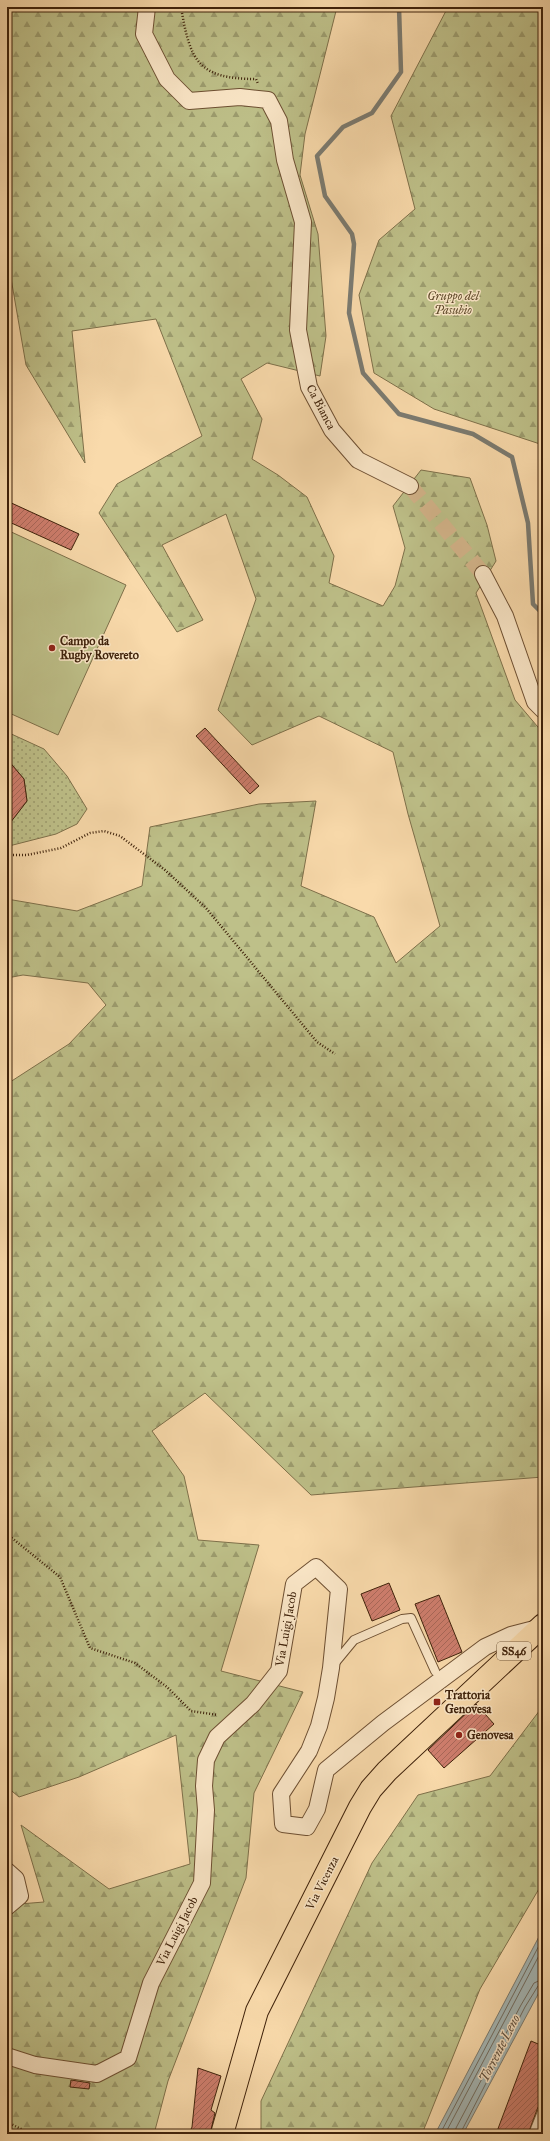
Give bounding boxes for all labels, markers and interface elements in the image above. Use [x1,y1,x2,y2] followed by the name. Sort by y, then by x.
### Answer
[427,289,481,317] park label: Gruppo del Pasubio
[303,382,339,433] street label: Ca Bianca
[60,634,139,663] place label: Campo da Rugby Rovereto
[47,643,57,653] marker: Campo da Rugby Rovereto
[272,1590,301,1669] street label: Via Luigi Jacob
[497,1642,531,1660] road number: SS46
[444,1688,492,1716] place label: Trattoria Genovesa
[432,1697,442,1707] marker: Trattoria Genovesa
[467,1728,514,1742] place label: Genovesa
[454,1730,464,1740] marker: Genovesa
[302,1853,342,1913] street label: Via Vicenza
[153,1894,201,1969] street label: Via Luigi Jacob
[476,2012,524,2085] water label: Torrente Leno

